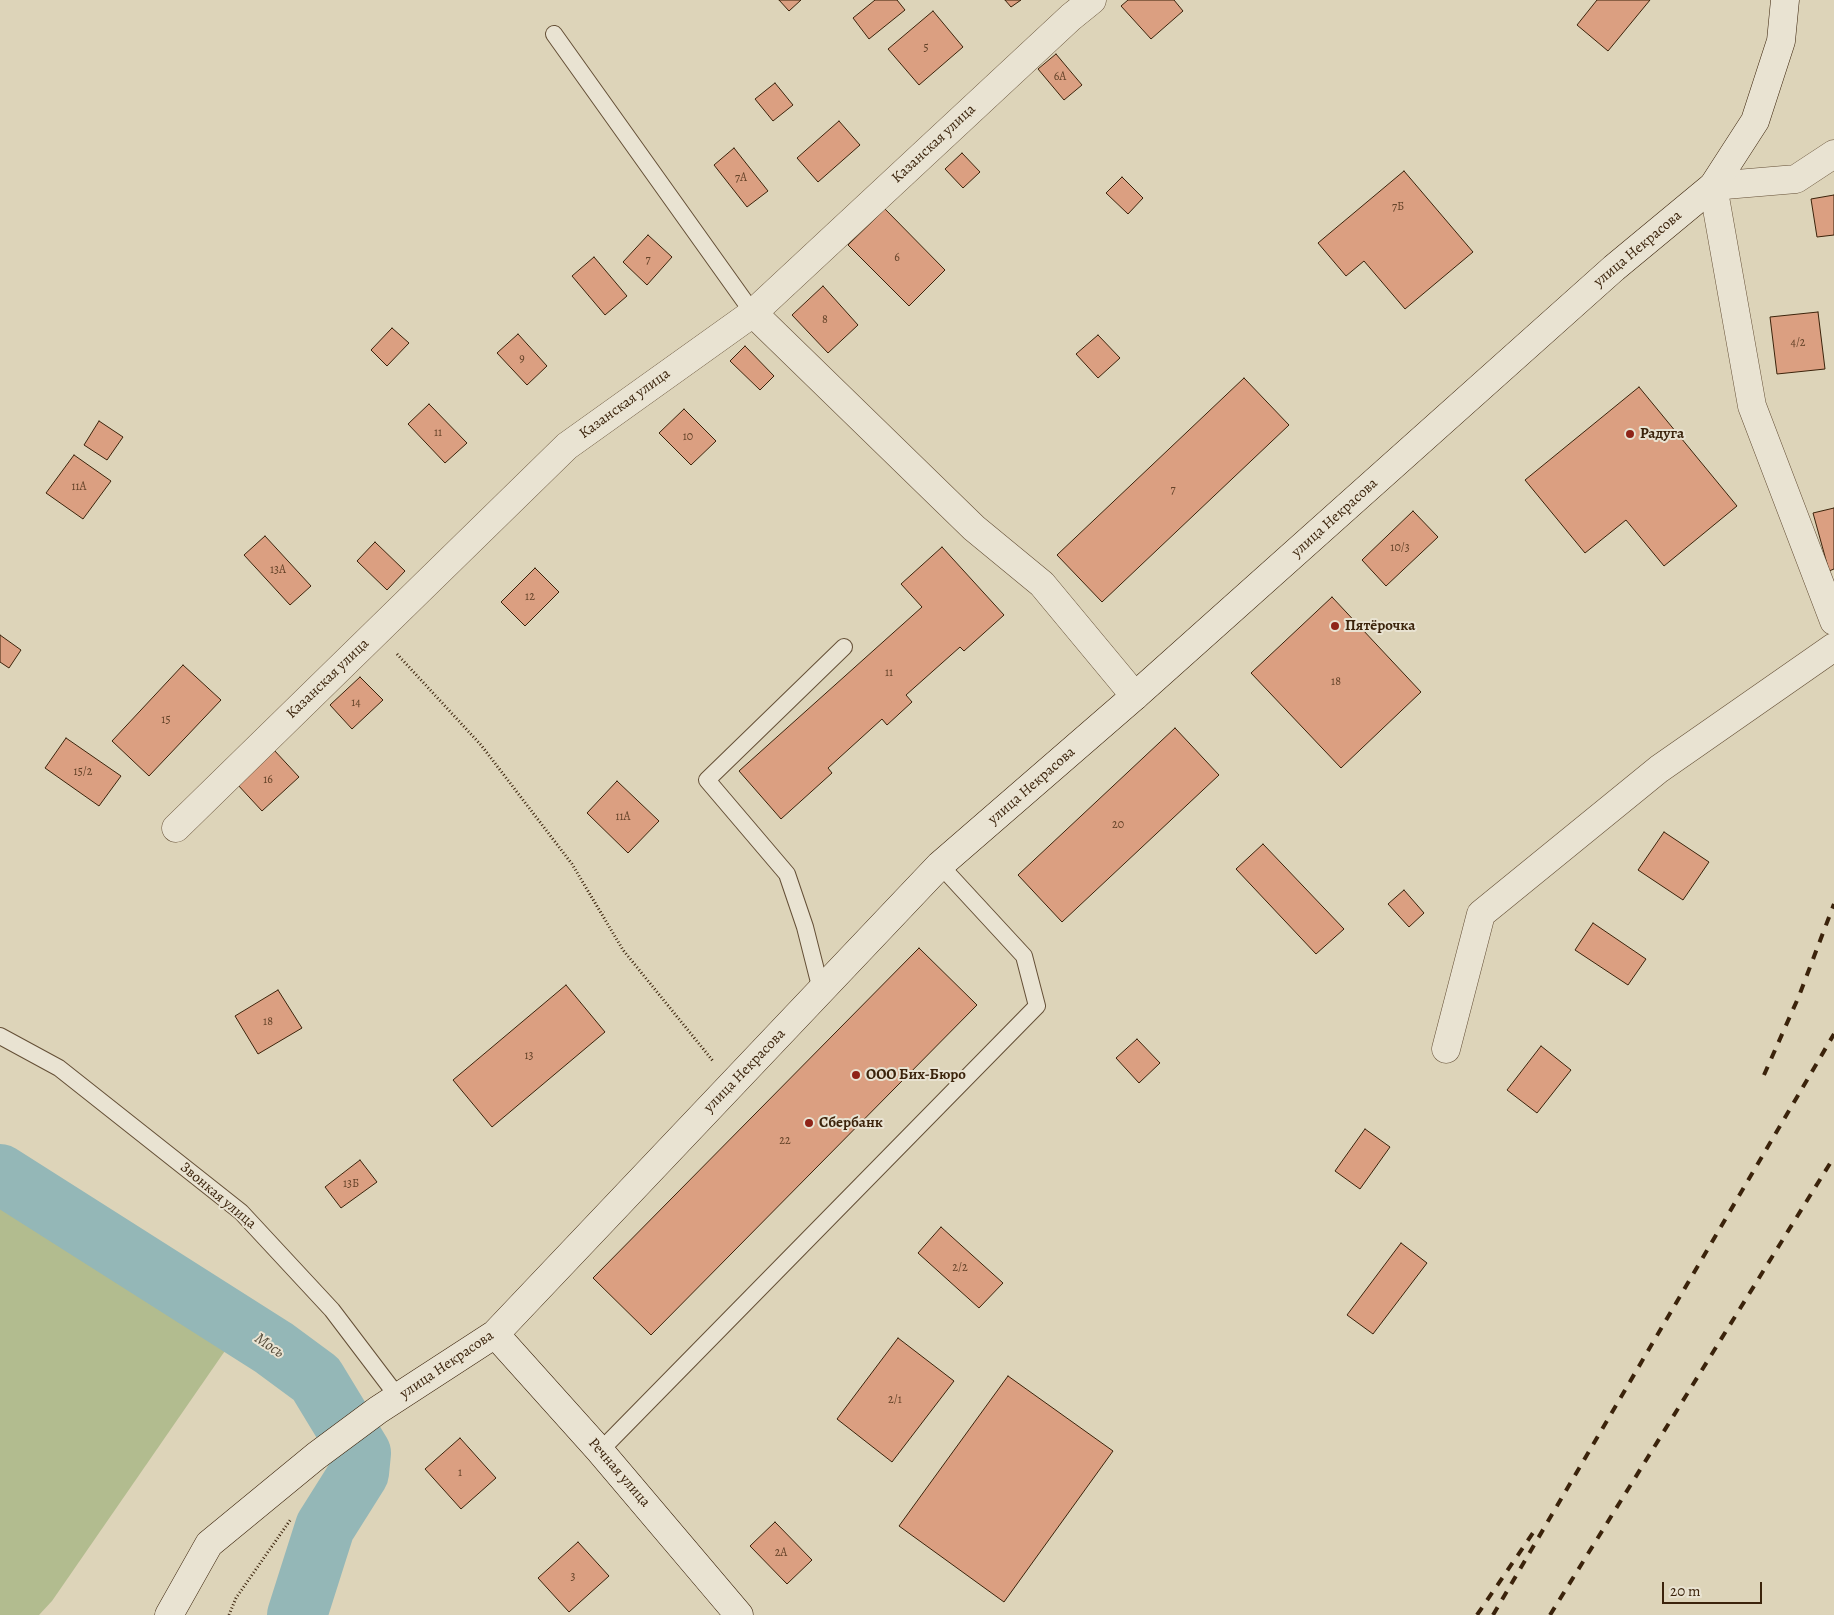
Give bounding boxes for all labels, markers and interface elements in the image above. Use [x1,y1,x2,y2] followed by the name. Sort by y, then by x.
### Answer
[923,41,929,55] house number: 5
[1054,70,1066,84] house number: 6А
[888,101,980,187] street label: Казанская улица
[735,171,747,185] house number: 7А
[1392,200,1404,214] house number: 7Б
[1590,207,1686,291] street label: улица Некрасова
[894,251,900,265] house number: 6
[645,253,651,267] house number: 7
[822,313,828,327] house number: 8
[1790,336,1806,350] house number: 4/2
[519,352,525,366] house number: 9
[576,365,674,443] street label: Казанская улица
[1640,425,1684,443] place label: Радуга
[434,426,442,440] house number: 11
[1624,428,1636,440] marker: Радуга
[683,430,693,444] house number: 10
[1288,475,1382,561] street label: улица Некрасова
[71,480,87,494] house number: 11А
[1170,483,1176,497] house number: 7
[1390,541,1410,555] house number: 10/3
[270,563,286,577] house number: 13А
[525,590,535,604] house number: 12
[1345,617,1415,635] place label: Пятёрочка
[1329,620,1341,632] marker: Пятёрочка
[283,635,373,723] street label: Казанская улица
[885,666,893,680] house number: 11
[1331,675,1341,689] house number: 18
[351,696,361,710] house number: 14
[161,713,171,727] house number: 15
[985,743,1079,829] street label: улица Некрасова
[74,765,92,779] house number: 15/2
[263,773,273,787] house number: 16
[615,810,631,824] house number: 11А
[1112,818,1124,832] house number: 20
[263,1015,273,1029] house number: 18
[700,1025,790,1117] street label: улица Некрасова
[524,1049,534,1063] house number: 13
[866,1066,966,1084] place label: ООО Бих-Бюро
[850,1069,862,1081] marker: ООО Бих-Бюро
[819,1114,883,1132] place label: Сбербанк
[803,1117,815,1129] marker: Сбербанк
[779,1134,791,1148] house number: 22
[176,1159,260,1233] street label: Звонкая улица
[343,1177,359,1191] house number: 13Б
[952,1261,968,1275] house number: 2/2
[397,1327,497,1403] street label: улица Некрасова
[251,1329,287,1363] water label: Мось
[888,1393,902,1407] house number: 2/1
[584,1435,654,1511] street label: Речная улица
[458,1466,462,1480] house number: 1
[775,1546,787,1560] house number: 2А
[571,1570,575,1584] house number: 3
[1664,1572,1764,1604] scale bar
[1670,1581,1701,1601] text: 20 m

